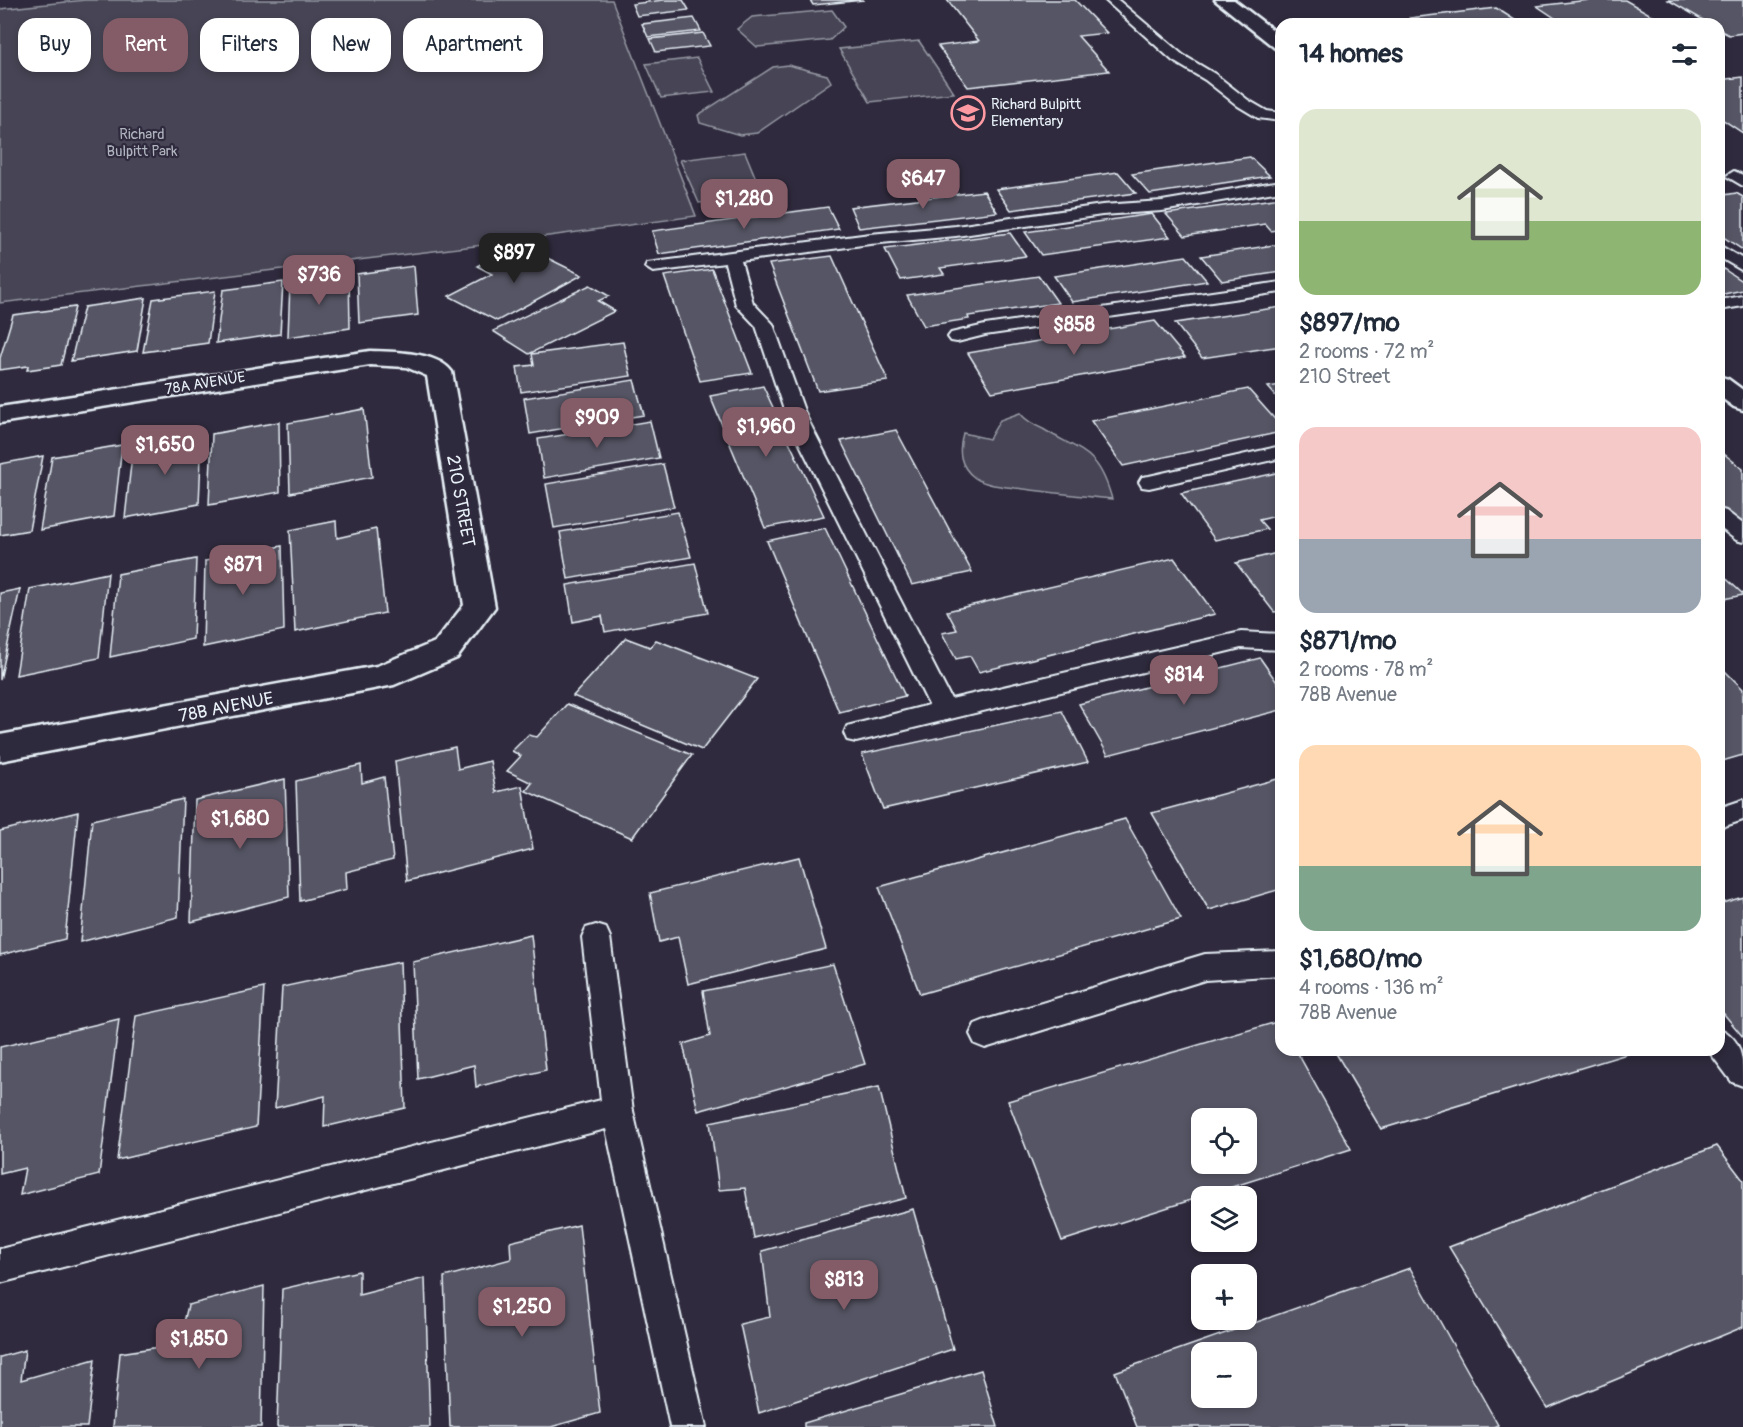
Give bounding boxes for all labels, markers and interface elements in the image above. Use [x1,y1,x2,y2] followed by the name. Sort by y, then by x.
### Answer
[18,18,91,72] chip: Buy
[103,18,188,72] chip: Rent
[200,18,299,72] chip: Filters
[311,18,391,72] chip: New
[403,18,543,72] chip: Apartment
[1299,38,1403,70] text: 14 homes
[1668,38,1701,71] icon: filters
[950,95,986,131] school or university icon: Richard Bulpitt Elementary
[991,95,1082,131] place label: Richard Bulpitt Elementary
[107,125,178,161] park label: Richard Bulpitt Park
[1446,148,1554,256] icon: home
[887,159,959,210] pin: $647
[901,166,945,191] text: $647
[695,179,793,230] pin: $1,280
[715,186,773,211] text: $1,280
[478,233,550,284] pin: $897
[493,240,535,265] text: $897
[283,255,355,306] pin: $736
[297,262,341,287] text: $736
[1038,305,1110,356] pin: $858
[1299,307,1400,339] text: $897/mo
[1053,312,1095,337] text: $858
[1299,339,1434,364] text: 2 rooms · 72 m²
[1299,364,1390,389] text: 210 Street
[163,368,247,399] street label: 78A AVENUE
[561,398,633,449] pin: $909
[574,405,620,430] text: $909
[717,407,815,458] pin: $1,960
[736,414,796,439] text: $1,960
[116,425,214,476] pin: $1,650
[135,432,195,457] text: $1,650
[441,453,480,549] street label: 210 STREET
[1446,466,1554,574] icon: home
[207,545,279,596] pin: $871
[223,552,263,577] text: $871
[1299,625,1397,657] text: $871/mo
[1148,655,1220,706] pin: $814
[1299,657,1433,682] text: 2 rooms · 78 m²
[1164,662,1204,687] text: $814
[1299,682,1397,707] text: 78B Avenue
[177,687,275,728] street label: 78B AVENUE
[1446,784,1554,892] icon: home
[191,799,289,850] pin: $1,680
[210,806,270,831] text: $1,680
[1299,943,1422,975] text: $1,680/mo
[1299,975,1444,1000] text: 4 rooms · 136 m²
[1299,1000,1397,1025] text: 78B Avenue
[1191,1108,1257,1408] map controls
[1191,1108,1257,1174] button: locate
[1191,1186,1257,1252] button: layers
[808,1260,880,1311] pin: $813
[1191,1264,1257,1330] button: +
[824,1267,864,1292] text: $813
[473,1287,571,1338] pin: $1,250
[492,1294,552,1319] text: $1,250
[150,1319,248,1370] pin: $1,850
[170,1326,228,1351] text: $1,850
[1191,1342,1257,1408] button: −

